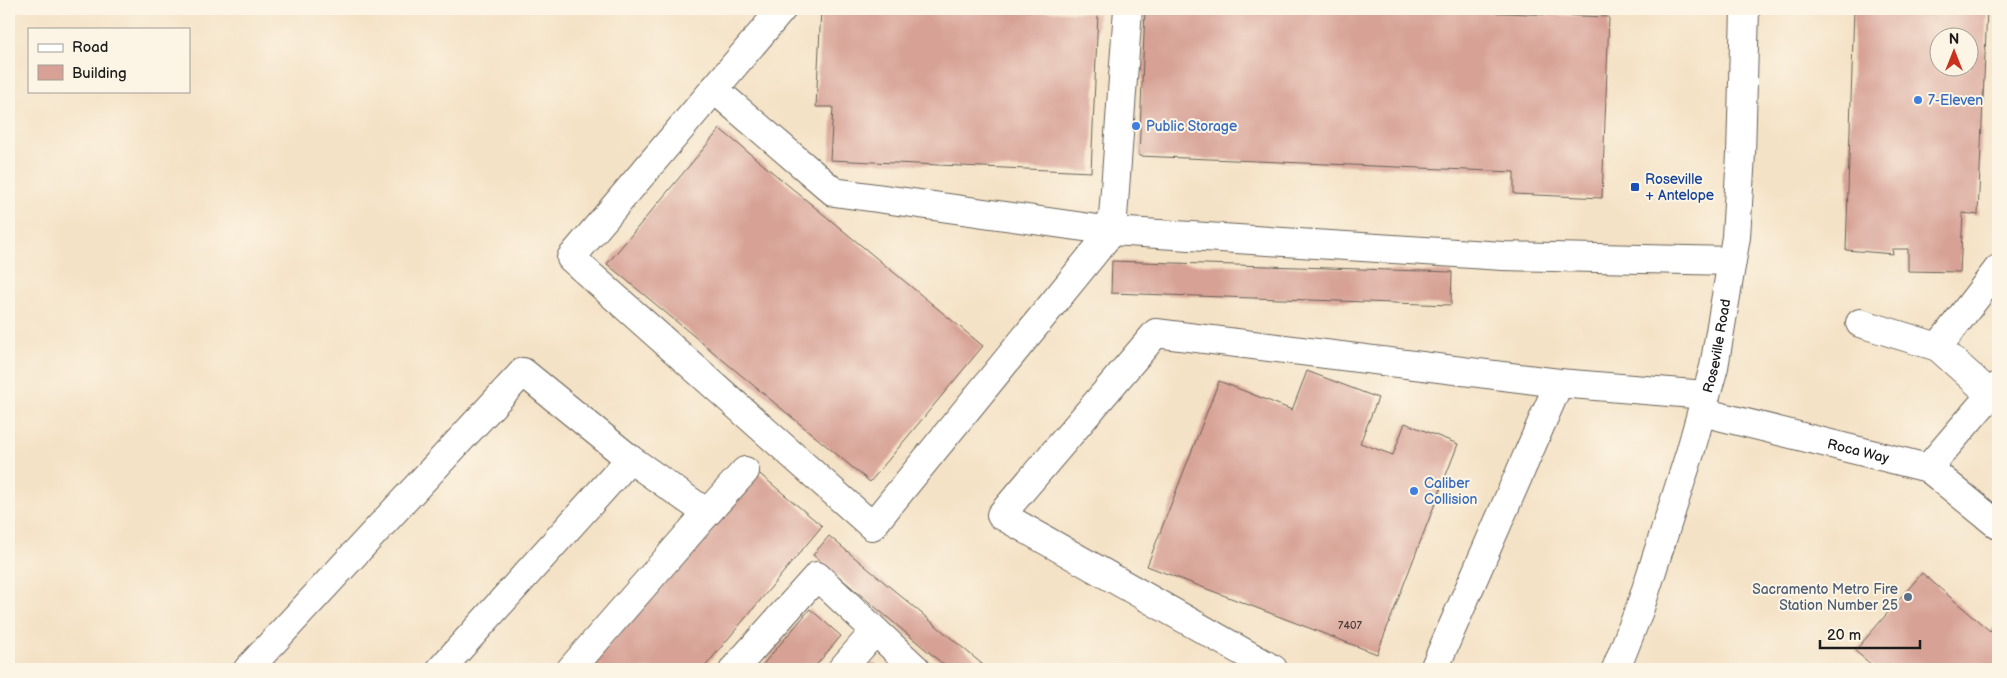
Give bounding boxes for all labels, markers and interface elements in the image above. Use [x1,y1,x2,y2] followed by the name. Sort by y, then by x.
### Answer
[28,28,190,92] legend
[1930,28,1980,78] north arrow
[1949,31,1959,48] text: N
[72,38,108,57] text: Road
[72,64,127,83] text: Building
[1928,92,1983,109] place label: 7-Eleven
[1912,94,1924,106] marker: 7-Eleven
[1146,118,1237,135] place label: Public Storage
[1130,120,1142,132] marker: Public Storage
[1645,171,1714,204] place label: Roseville + Antelope
[1629,181,1641,193] marker: Roseville + Antelope
[1699,298,1734,395] street label: Roseville Road
[1826,435,1891,467] street label: Roca Way
[1424,475,1478,508] place label: Caliber Collision
[1408,485,1420,497] marker: Caliber Collision
[1752,581,1898,614] place label: Sacramento Metro Fire Station Number 25
[1902,591,1914,603] marker: Sacramento Metro Fire Station Number 25
[1820,618,1920,650] scale bar
[1338,619,1363,632] house number: 7407
[1827,626,1861,645] text: 20 m

